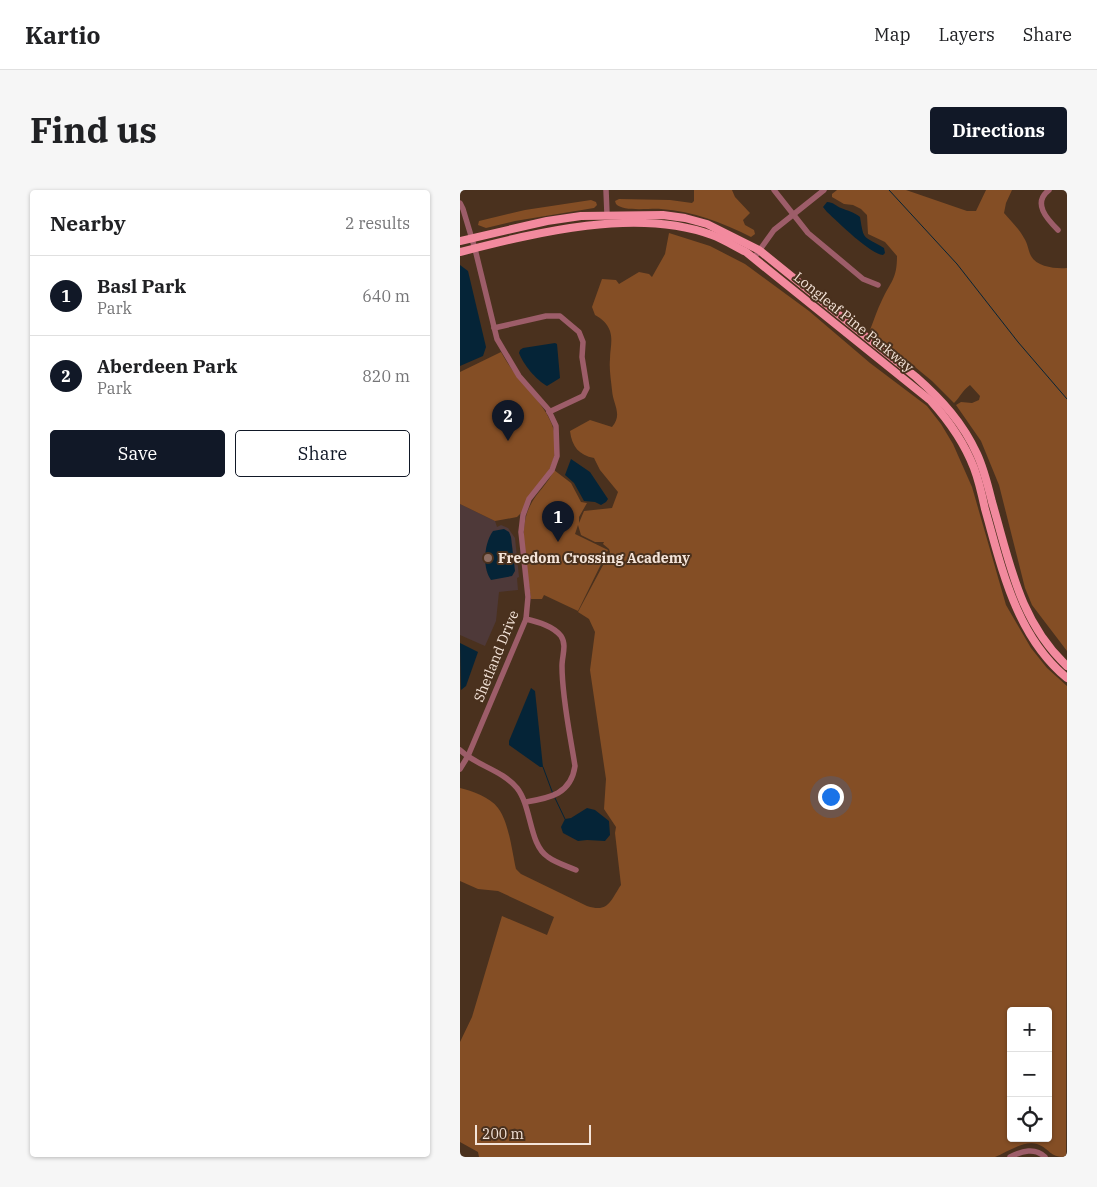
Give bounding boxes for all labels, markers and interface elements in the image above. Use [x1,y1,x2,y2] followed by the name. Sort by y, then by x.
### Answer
[25,19,100,51] text: Kartio
[874,23,911,46] text: Map
[939,23,995,46] text: Layers
[1023,23,1072,46] text: Share
[30,107,157,153] text: Find us
[930,107,1067,154] button: Directions
[50,209,126,237] text: Nearby
[345,213,410,233] text: 2 results
[790,268,918,376] street label: Longleaf Pine Parkway
[97,274,186,298] text: Basl Park
[61,286,71,306] text: 1
[362,286,410,306] text: 640 m
[97,298,132,318] text: Park
[97,354,237,378] text: Aberdeen Park
[61,366,71,386] text: 2
[362,366,410,386] text: 820 m
[97,378,132,398] text: Park
[492,400,524,441] pin: 2
[50,430,225,477] button: Save
[235,430,410,477] button: Share
[542,501,574,542] pin: 1
[498,549,690,567] place label: Freedom Crossing Academy
[482,552,494,564] marker: Freedom Crossing Academy
[469,608,523,704] street label: Shetland Drive
[818,784,844,810] your location
[1007,1007,1052,1142] map controls
[1007,1007,1052,1052] button: +
[1007,1052,1052,1097] button: −
[1007,1097,1052,1142] button: locate
[475,1122,591,1145] scale bar
[482,1125,524,1143] text: 200 m

